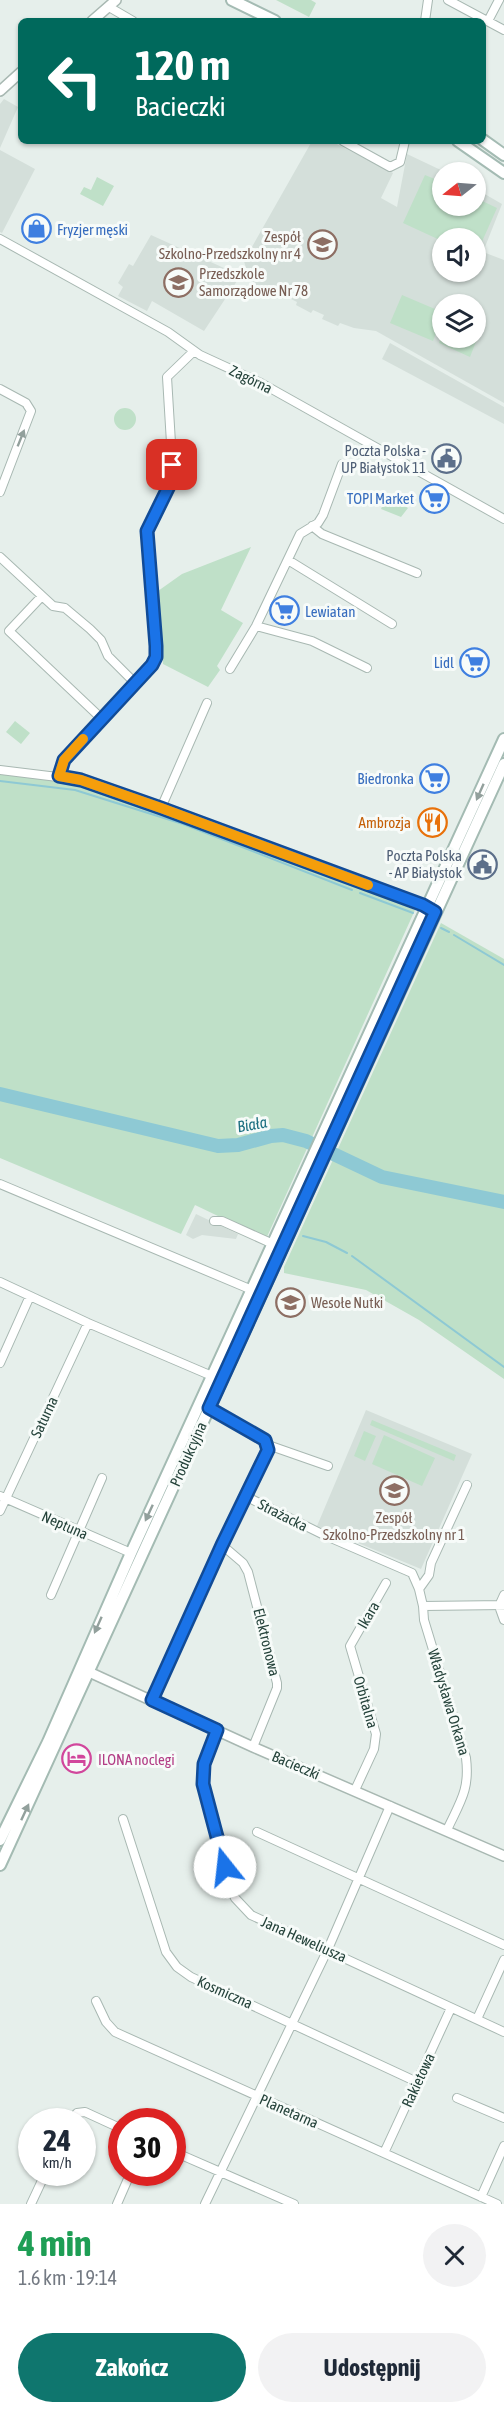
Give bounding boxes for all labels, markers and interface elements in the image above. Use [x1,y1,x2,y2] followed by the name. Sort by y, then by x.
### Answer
[135,41,230,89] text: 120 m
[36,42,114,120] icon: left
[135,91,226,122] text: Bacieczki
[432,162,486,216] north arrow
[432,162,486,348] map controls
[20,213,52,245] shop icon: Fryzjer męski
[57,221,128,238] place label: Fryzjer męski
[159,228,301,262] place label: Zespół Szkolno-Przedszkolny nr 4
[432,228,486,282] button: sound
[306,229,338,261] school or university icon: Zespół Szkolno-Przedszkolny nr 4
[199,265,308,299] place label: Przedszkole Samorządowe Nr 78
[162,266,194,298] school or university icon: Przedszkole Samorządowe Nr 78
[432,294,486,348] button: layers
[227,361,275,397] street label: Zagórna
[17,429,26,447] one-way arrow
[146,439,197,490] pin
[341,442,426,476] place label: Poczta Polska - UP Białystok 11
[431,443,463,475] public building icon: Poczta Polska - UP Białystok 11
[155,448,188,481] icon: arrive
[419,482,451,514] supermarket icon: TOPI Market
[347,490,414,507] place label: TOPI Market
[268,595,300,627] supermarket icon: Lewiatan
[305,603,355,620] place label: Lewiatan
[459,646,491,678] supermarket icon: Lidl
[434,654,454,671] place label: Lidl
[419,762,451,794] supermarket icon: Biedronka
[357,770,414,787] place label: Biedronka
[475,783,484,800] one-way arrow
[416,806,448,838] restaurant icon: Ambrozja
[359,814,411,831] place label: Ambrozja
[386,847,462,881] place label: Poczta Polska - AP Białystok
[467,848,499,880] public building icon: Poczta Polska - AP Białystok
[236,1112,269,1135] water label: Biała
[274,1286,306,1318] school or university icon: Wesołe Nutki
[311,1294,383,1311] place label: Wesołe Nutki
[27,1394,61,1440] street label: Saturna
[166,1419,210,1489] street label: Produkcyjna
[378,1474,410,1506] school or university icon: Zespół Szkolno-Przedszkolny nr 1
[255,1495,311,1535] street label: Strażacka
[145,1505,154,1522] one-way arrow
[39,1507,91,1543] street label: Neptuna
[323,1509,465,1543] place label: Zespół Szkolno-Przedszkolny nr 1
[354,1598,382,1632] street label: Ikara
[250,1606,284,1678] street label: Elektronowa
[93,1617,103,1635] one-way arrow
[425,1647,473,1757] street label: Władysława Orkana
[350,1674,382,1730] street label: Orbitalna
[61,1743,93,1775] hotel icon: ILONA noclegi
[269,1747,323,1783] street label: Bacieczki
[98,1751,175,1768] place label: ILONA noclegi
[20,1803,29,1820] one-way arrow
[193,1835,257,1899] position arrow
[259,1913,349,1965] street label: Jana Heweliusza
[195,1972,255,2012] street label: Kosmiczna
[398,2050,438,2110] street label: Rakietowa
[257,2091,321,2131] street label: Planetarna
[108,2108,186,2186] speed limit sign: 30
[43,2123,71,2157] text: 24
[42,2154,72,2171] text: km/h
[18,2222,92,2264] text: 4 min
[423,2224,486,2287] button: close
[18,2266,117,2289] text: 1.6 km · 19:14
[18,2333,246,2402] button: Zakończ
[258,2333,486,2402] button: Udostępnij

